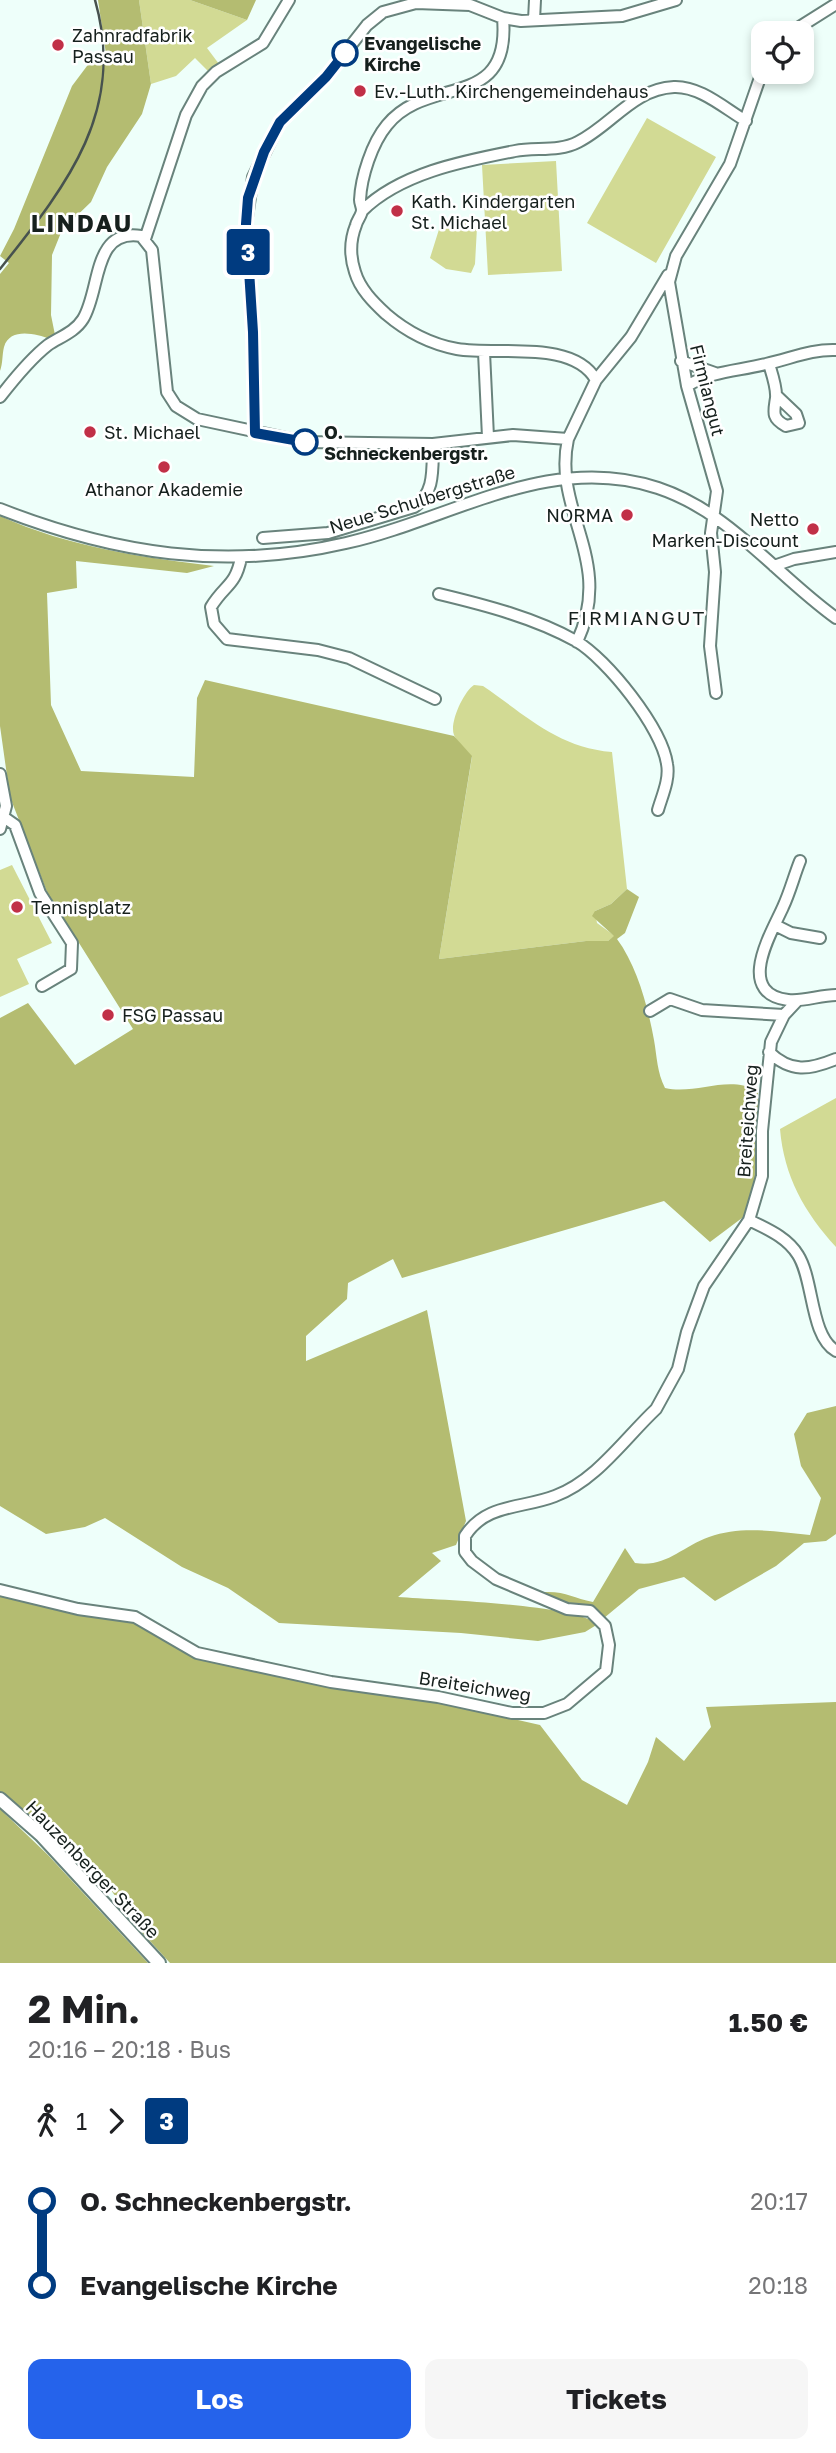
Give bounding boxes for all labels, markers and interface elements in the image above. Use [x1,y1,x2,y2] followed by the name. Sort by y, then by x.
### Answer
[751,21,814,84] map controls
[751,21,814,84] button: locate
[72,24,193,67] place label: Zahnradfabrik Passau
[364,32,482,75] place label: Evangelische Kirche
[50,37,66,53] marker: Zahnradfabrik Passau
[332,40,358,66] marker: Evangelische Kirche
[374,80,648,102] place label: Ev.-Luth. Kirchengemeindehaus
[352,83,368,99] marker: Ev.-Luth. Kirchengemeindehaus
[411,190,575,233] place label: Kath. Kindergarten St. Michael
[389,203,405,219] marker: Kath. Kindergarten St. Michael
[31,208,133,237] district label: LINDAU
[225,229,271,275] line badge: 3
[241,237,255,266] text: 3
[686,342,730,438] street label: Firmiangut
[104,421,201,443] place label: St. Michael
[324,421,488,464] place label: O. Schneckenbergstr.
[82,424,98,440] marker: St. Michael
[292,429,318,455] marker: O. Schneckenbergstr.
[156,459,172,475] marker: Athanor Akademie
[326,460,518,538] street label: Neue Schulbergstraße
[85,478,243,500] place label: Athanor Akademie
[546,504,613,526] place label: NORMA
[619,507,635,523] marker: NORMA
[652,508,799,551] place label: Netto Marken-Discount
[805,521,821,537] marker: Netto Marken-Discount
[568,606,706,629] district label: FIRMIANGUT
[31,896,131,918] place label: Tennisplatz
[9,899,25,915] marker: Tennisplatz
[122,1004,223,1026] place label: FSG Passau
[100,1007,116,1023] marker: FSG Passau
[732,1064,762,1178] street label: Breiteichweg
[417,1666,533,1706] street label: Breiteichweg
[22,1796,164,1942] street label: Hauzenberger Straße
[28,1986,140,2031] text: 2 Min.
[729,2007,808,2038] text: 1.50 €
[28,2035,231,2063] text: 20:16 – 20:18 · Bus
[28,2102,66,2140] icon: walk
[97,2102,135,2140] icon: forward
[159,2106,174,2135] text: 3
[76,2107,87,2135] text: 1
[80,2186,352,2217] text: O. Schneckenbergstr.
[750,2187,808,2215] text: 20:17
[80,2270,337,2301] text: Evangelische Kirche
[748,2271,808,2299] text: 20:18
[28,2359,411,2439] button: Los
[425,2359,808,2439] button: Tickets

